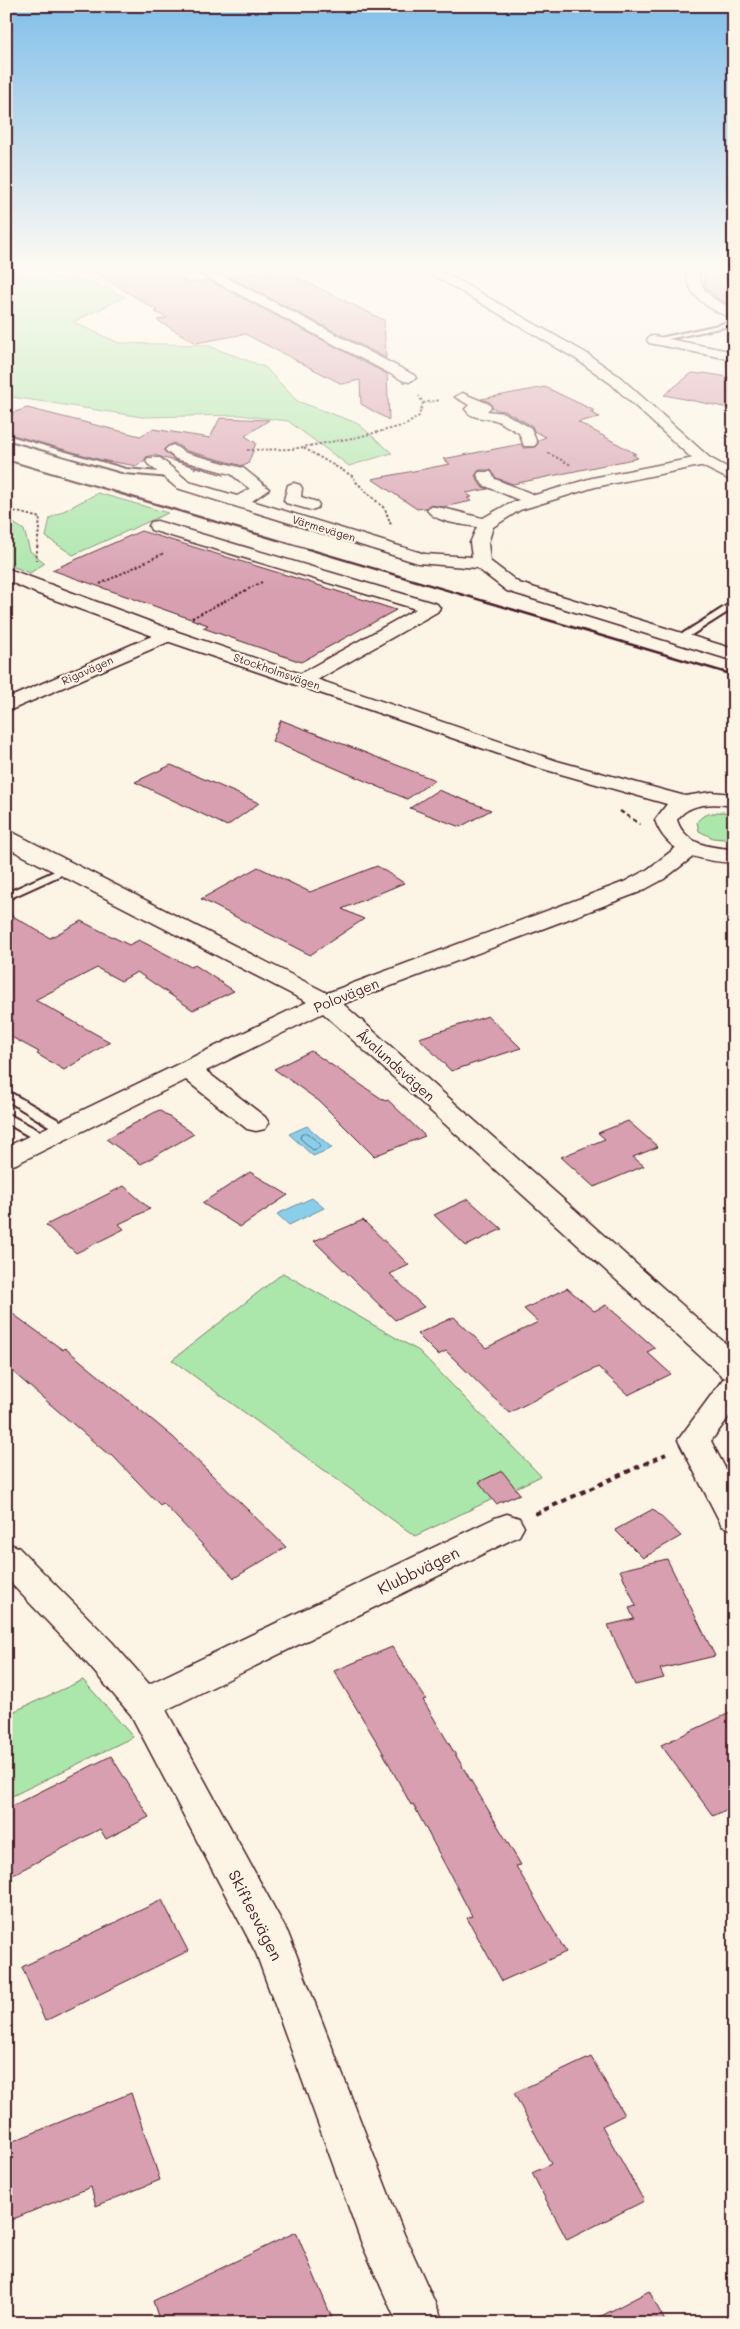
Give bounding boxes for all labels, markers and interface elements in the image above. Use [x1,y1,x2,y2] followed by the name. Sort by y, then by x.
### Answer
[290,511,358,545] street label: Värmevägen
[232,649,322,693] street label: Stockholmsvägen
[59,652,115,688] street label: Rigavägen
[311,973,381,1017] street label: Polovägen
[353,1025,439,1105] street label: Åvalundsvägen
[374,1541,462,1599] street label: Klubbvägen
[224,1866,288,1964] street label: Skiftesvägen

